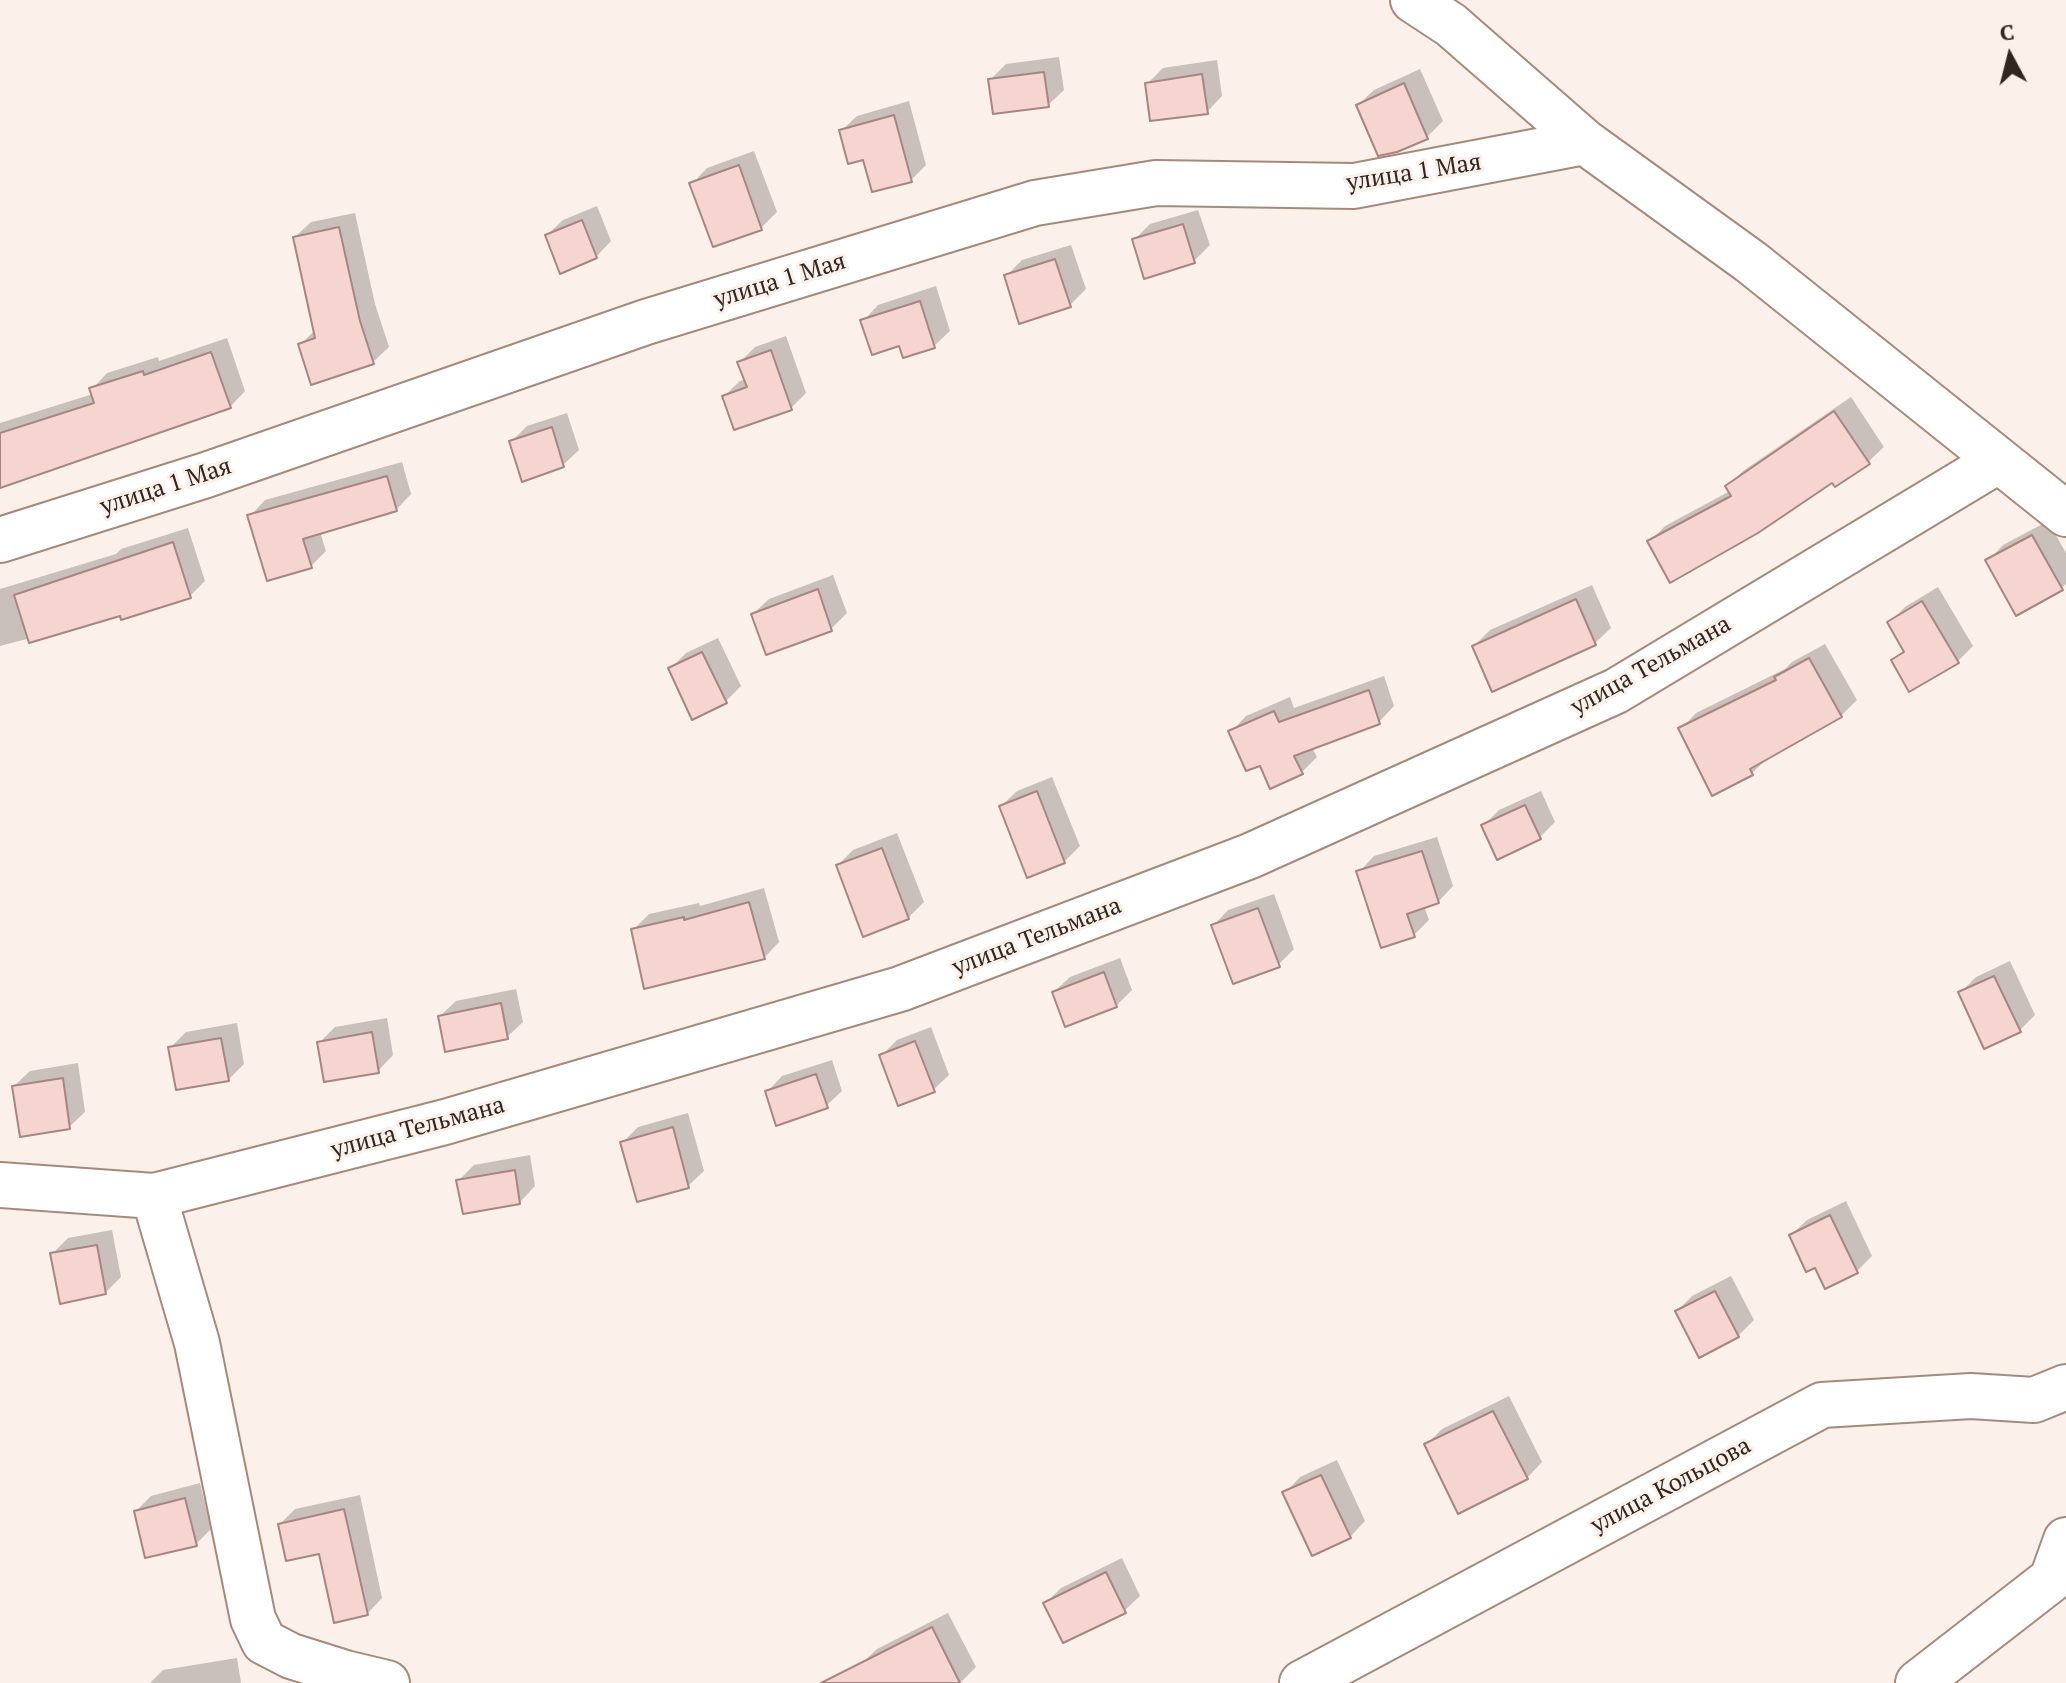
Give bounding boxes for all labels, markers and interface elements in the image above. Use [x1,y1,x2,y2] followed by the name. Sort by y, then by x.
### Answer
[1970,16,2050,96] north arrow
[1998,16,2016,47] text: С
[1344,148,1484,198] street label: улица 1 Мая
[711,247,849,315] street label: улица 1 Мая
[97,452,235,522] street label: улица 1 Мая
[1566,610,1736,722] street label: улица Тельмана
[948,892,1126,982] street label: улица Тельмана
[328,1091,508,1165] street label: улица Тельмана
[1586,1432,1756,1540] street label: улица Кольцова

